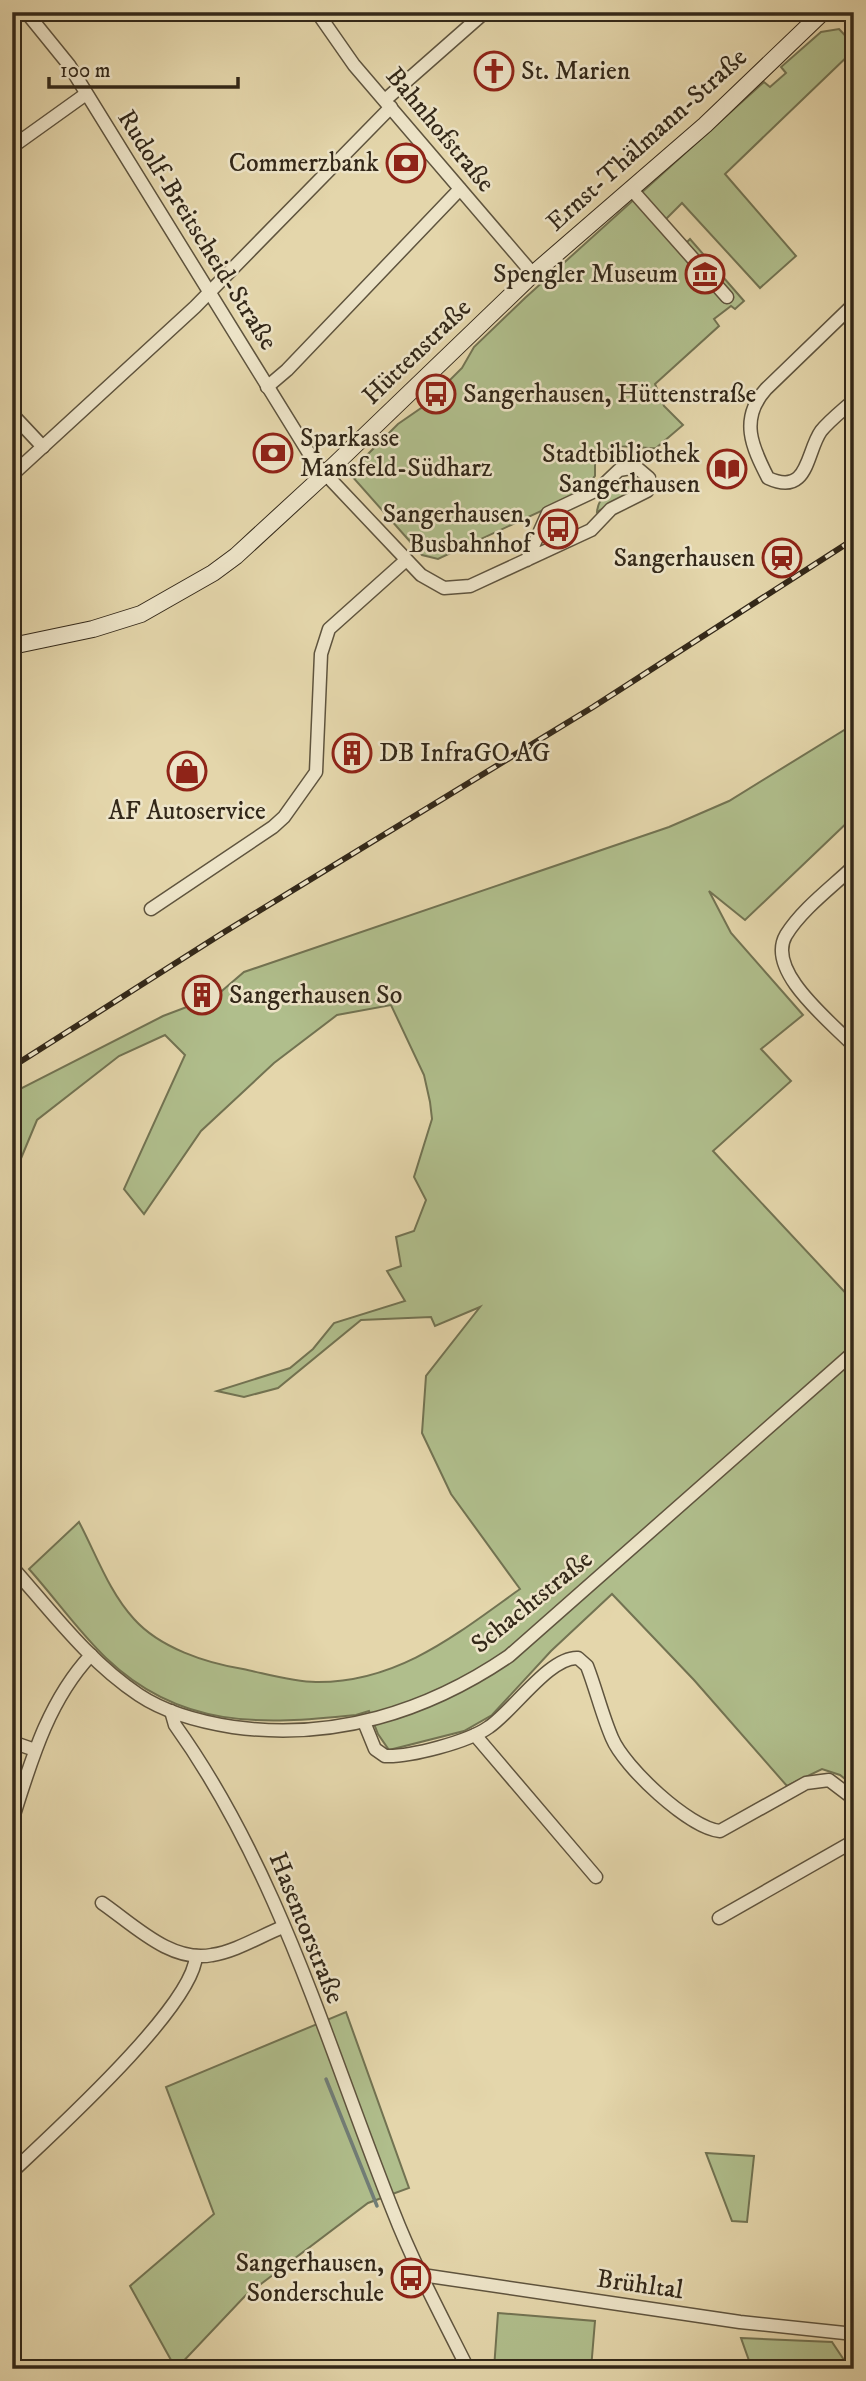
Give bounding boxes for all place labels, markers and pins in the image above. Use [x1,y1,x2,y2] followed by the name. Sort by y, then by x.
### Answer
[473,50,515,92] church icon: St. Marien
[521,55,631,88] place label: St. Marien
[385,142,427,184] bank icon: Commerzbank
[229,147,379,180] place label: Commerzbank
[684,253,726,295] museum icon: Spengler Museum
[493,258,678,291] place label: Spengler Museum
[415,373,457,415] bus stop icon: Sangerhausen, Hüttenstraße
[463,378,756,411] place label: Sangerhausen, Hüttenstraße
[300,422,492,485] place label: Sparkasse Mansfeld-Südharz
[252,432,294,474] bank icon: Sparkasse Mansfeld-Südharz
[542,438,700,501] place label: Stadtbibliothek Sangerhausen
[706,448,748,490] library icon: Stadtbibliothek Sangerhausen
[382,498,535,561] place label: Sangerhausen, Busbahnhof
[537,508,579,550] bus stop icon: Sangerhausen, Busbahnhof
[761,537,803,579] station icon: Sangerhausen
[613,542,755,575] place label: Sangerhausen
[331,732,373,774] building icon: DB InfraGO AG
[379,737,550,770] place label: DB InfraGO AG
[166,750,208,792] shop icon: AF Autoservice
[108,795,266,828] place label: AF Autoservice
[181,974,223,1016] building icon: Sangerhausen So
[229,979,402,1012] place label: Sangerhausen So
[235,2247,384,2310] place label: Sangerhausen, Sonderschule
[390,2257,432,2299] bus stop icon: Sangerhausen, Sonderschule

